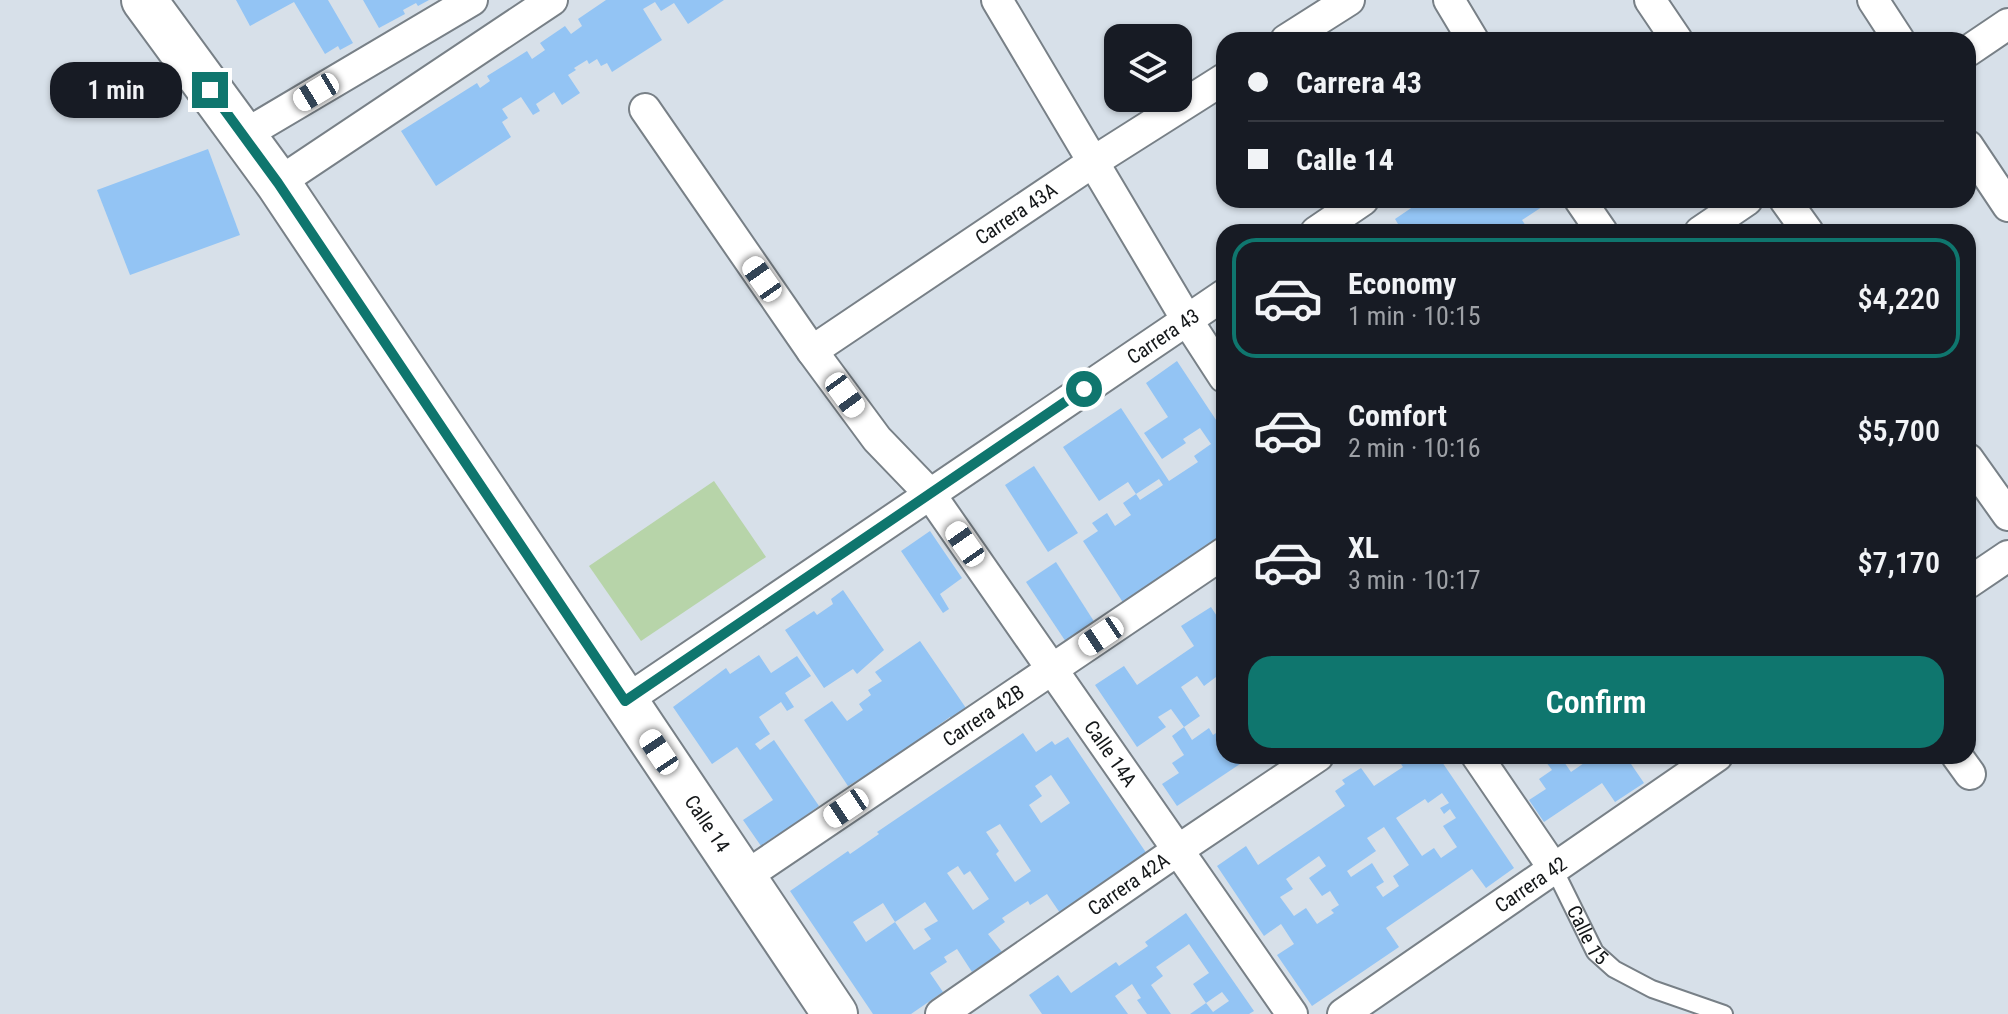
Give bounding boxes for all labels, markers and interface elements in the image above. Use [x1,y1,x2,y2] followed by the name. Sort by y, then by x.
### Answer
[1104,24,1192,112] map controls
[1104,24,1192,112] button: layers
[50,62,182,118] callout: 1 min
[1296,65,1422,100] text: Carrera 43
[289,69,343,115] car
[192,72,228,108] route end
[87,75,145,105] text: 1 min
[1296,142,1394,177] text: Calle 14
[971,177,1062,250] street label: Carrera 43A
[738,252,786,306] car
[1252,262,1324,334] icon: car
[1348,266,1456,301] text: Economy
[1858,281,1940,316] text: $4,220
[1348,301,1481,331] text: 1 min · 10:15
[1122,303,1204,369] street label: Carrera 43
[821,369,869,421] car
[1066,371,1102,407] route start
[1252,394,1324,466] icon: car
[1348,398,1447,433] text: Comfort
[1858,413,1940,448] text: $5,700
[1348,433,1481,463] text: 2 min · 10:16
[941,517,989,571] car
[1252,526,1324,598] icon: car
[1348,530,1379,565] text: XL
[1858,545,1940,580] text: $7,170
[1348,565,1481,595] text: 3 min · 10:17
[1074,613,1128,659] car
[1248,656,1944,748] button: Confirm
[938,680,1028,752] street label: Carrera 42B
[1079,716,1142,792] street label: Calle 14A
[636,725,682,779] car
[819,785,873,831] car
[680,790,735,857] street label: Calle 14
[1083,848,1174,921] street label: Carrera 42A
[1490,851,1571,918] street label: Carrera 42
[1562,901,1613,970] street label: Calle 15

